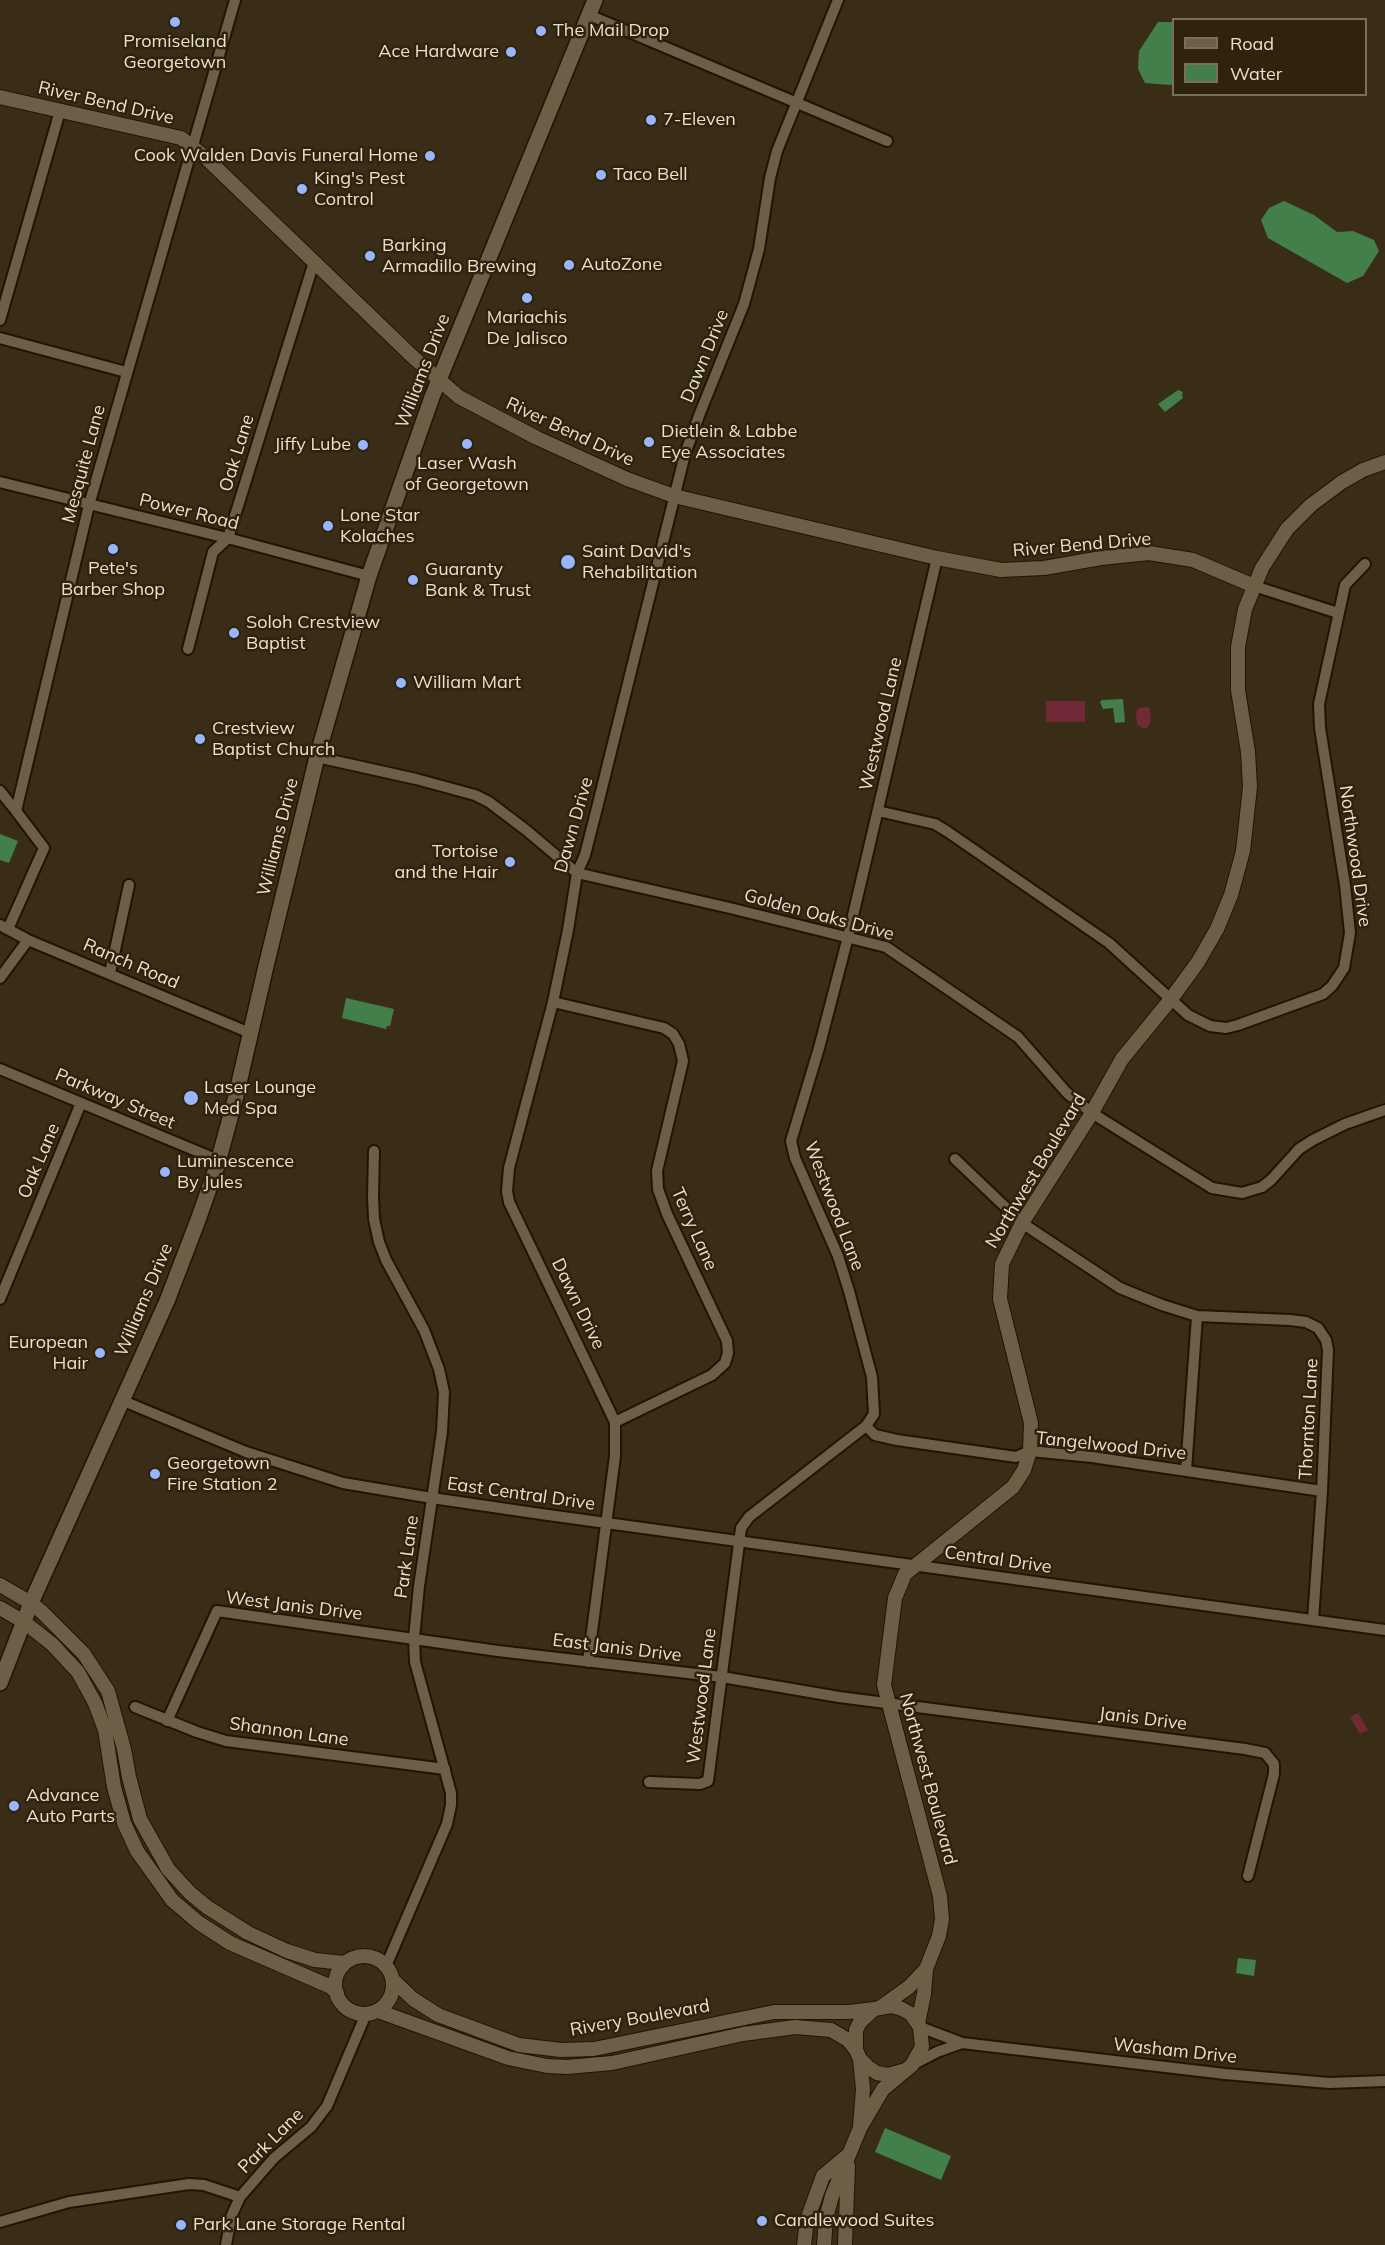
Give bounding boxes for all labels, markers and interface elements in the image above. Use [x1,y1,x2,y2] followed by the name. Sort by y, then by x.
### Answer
[168,15,182,29] marker: Promiseland Georgetown
[1172,18,1367,96] legend
[553,20,669,42] place label: The Mail Drop
[534,24,548,38] marker: The Mail Drop
[123,31,227,74] place label: Promiseland Georgetown
[1230,32,1274,55] text: Road
[378,41,499,63] place label: Ace Hardware
[504,45,518,59] marker: Ace Hardware
[1230,62,1282,85] text: Water
[36,77,176,129] street label: River Bend Drive
[663,109,736,131] place label: 7-Eleven
[644,113,658,127] marker: 7-Eleven
[134,145,418,167] place label: Cook Walden Davis Funeral Home
[423,149,437,163] marker: Cook Walden Davis Funeral Home
[613,164,688,186] place label: Taco Bell
[314,168,405,210] place label: King's Pest Control
[594,168,608,182] marker: Taco Bell
[295,182,309,196] marker: King's Pest Control
[382,235,537,278] place label: Barking Armadillo Brewing
[363,249,377,263] marker: Barking Armadillo Brewing
[581,254,662,276] place label: AutoZone
[562,258,576,272] marker: AutoZone
[520,291,534,305] marker: Mariachis De Jalisco
[677,306,733,406] street label: Dawn Drive
[486,307,568,350] place label: Mariachis De Jalisco
[391,311,455,431] street label: Williams Drive
[503,393,637,471] street label: River Bend Drive
[58,403,110,525] street label: Mesquite Lane
[215,412,259,494] street label: Oak Lane
[661,421,797,464] place label: Dietlein & Labbe Eye Associates
[274,434,351,456] place label: Jiffy Lube
[642,435,656,449] marker: Dietlein & Labbe Eye Associates
[460,437,474,451] marker: Laser Wash of Georgetown
[356,438,370,452] marker: Jiffy Lube
[405,453,529,496] place label: Laser Wash of Georgetown
[137,489,241,535] street label: Power Road
[340,505,420,548] place label: Lone Star Kolaches
[321,519,335,533] marker: Lone Star Kolaches
[1012,528,1152,562] street label: River Bend Drive
[582,541,698,584] place label: Saint David's Rehabilitation
[106,542,120,556] marker: Pete's Barber Shop
[559,553,577,571] marker: Saint David's Rehabilitation
[61,558,165,600] place label: Pete's Barber Shop
[425,559,531,602] place label: Guaranty Bank & Trust
[406,573,420,587] marker: Guaranty Bank & Trust
[246,612,380,654] place label: Soloh Crestview Baptist
[227,626,241,640] marker: Soloh Crestview Baptist
[855,655,907,793] street label: Westwood Lane
[413,672,521,694] place label: William Mart
[394,676,408,690] marker: William Mart
[212,718,335,760] place label: Crestview Baptist Church
[193,732,207,746] marker: Crestview Baptist Church
[550,775,598,875] street label: Dawn Drive
[253,776,303,898] street label: Williams Drive
[1334,784,1376,928] street label: Northwood Drive
[394,841,498,884] place label: Tortoise and the Hair
[503,855,517,869] marker: Tortoise and the Hair
[742,885,896,945] street label: Golden Oaks Drive
[80,934,182,994] street label: Ranch Road
[52,1064,178,1134] street label: Parkway Street
[204,1077,316,1120] place label: Laser Lounge Med Spa
[182,1089,200,1107] marker: Laser Lounge Med Spa
[981,1090,1091,1252] street label: Northwest Boulevard
[14,1120,64,1202] street label: Oak Lane
[799,1138,869,1274] street label: Westwood Lane
[177,1151,294,1194] place label: Luminescence By Jules
[158,1165,172,1179] marker: Luminescence By Jules
[666,1184,722,1274] street label: Terry Lane
[110,1240,178,1360] street label: Williams Drive
[547,1255,609,1353] street label: Dawn Drive
[8,1332,88,1374] place label: European Hair
[93,1346,107,1360] marker: European Hair
[1295,1358,1323,1480] street label: Thornton Lane
[1035,1427,1187,1465] street label: Tangelwood Drive
[167,1453,277,1496] place label: Georgetown Fire Station 2
[148,1467,162,1481] marker: Georgetown Fire Station 2
[446,1473,596,1515] street label: East Central Drive
[390,1514,424,1600] street label: Park Lane
[943,1542,1053,1578] street label: Central Drive
[225,1587,363,1625] street label: West Janis Drive
[683,1627,721,1765] street label: Westwood Lane
[551,1629,683,1667] street label: East Janis Drive
[895,1691,961,1867] street label: Northwest Boulevard
[1098,1703,1188,1735] street label: Janis Drive
[228,1713,350,1751] street label: Shannon Lane
[26,1785,115,1828] place label: Advance Auto Parts
[7,1799,21,1813] marker: Advance Auto Parts
[568,1995,712,2041] street label: Rivery Boulevard
[1112,2034,1238,2068] street label: Washam Drive
[234,2104,308,2178] street label: Park Lane
[774,2210,935,2232] place label: Candlewood Suites
[193,2214,405,2236] place label: Park Lane Storage Rental
[755,2214,769,2228] marker: Candlewood Suites
[174,2218,188,2232] marker: Park Lane Storage Rental

